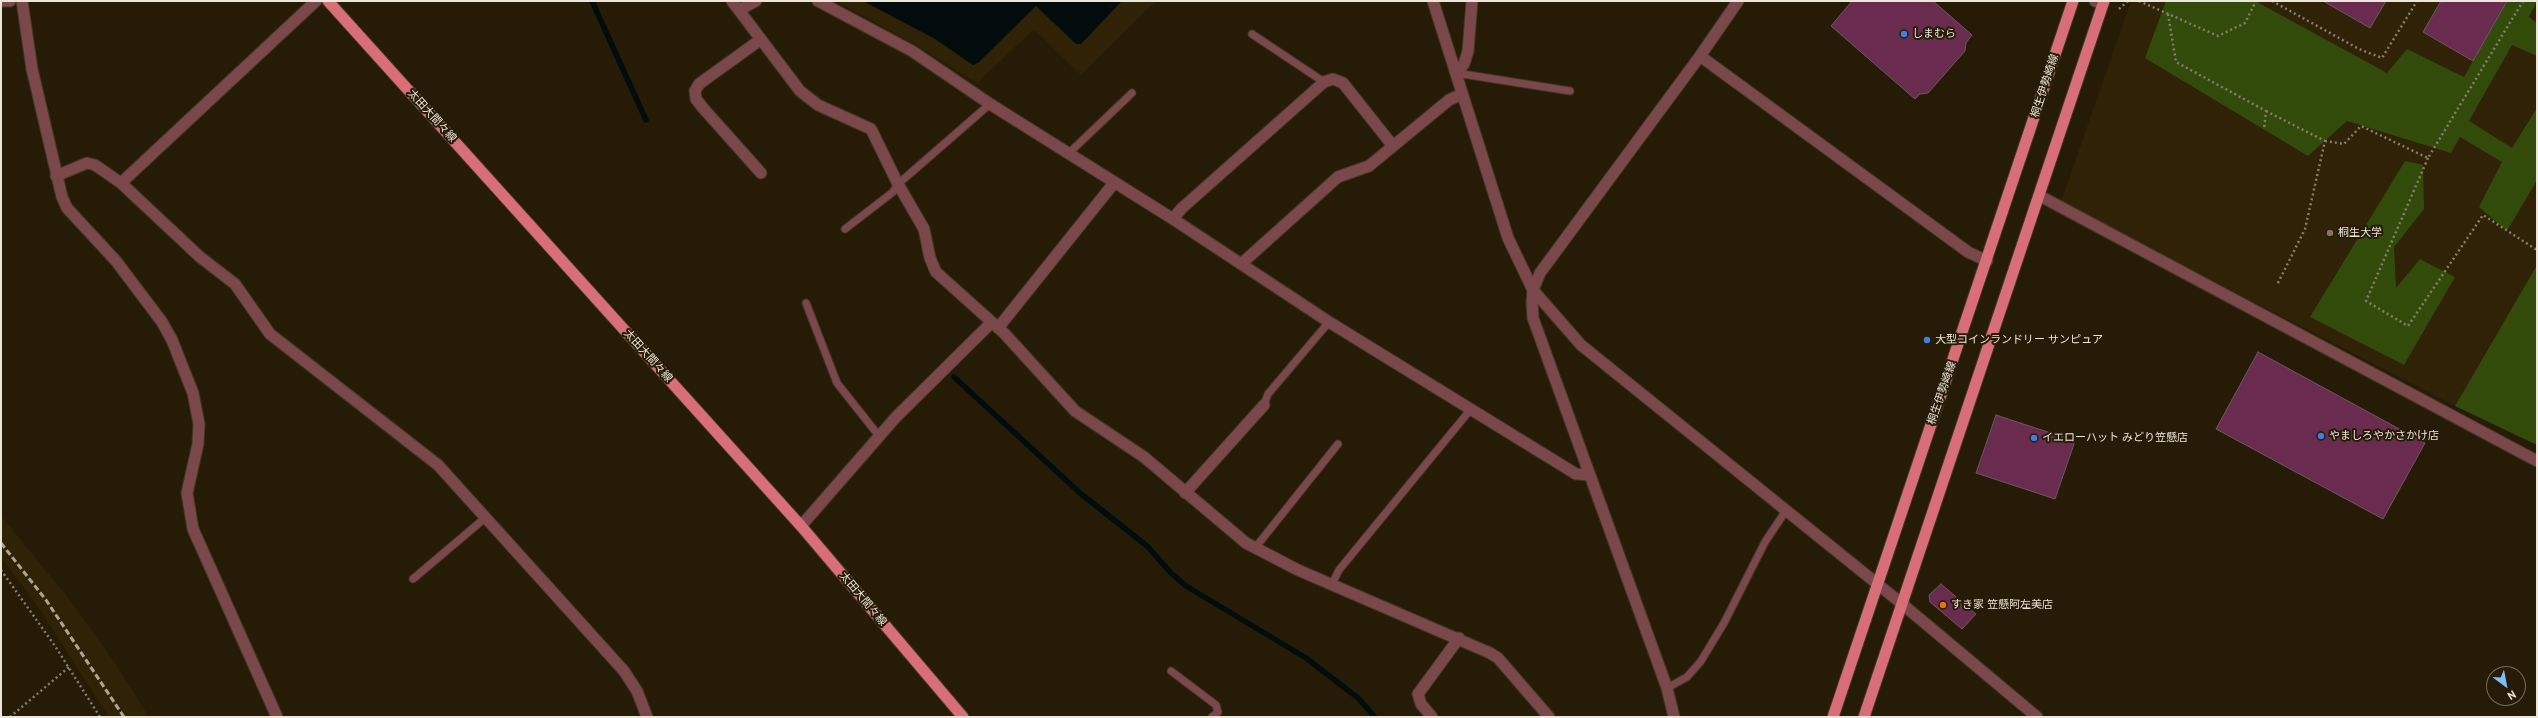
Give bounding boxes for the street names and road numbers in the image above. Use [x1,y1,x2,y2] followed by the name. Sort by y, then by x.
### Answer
[2029,53,2061,119] street label: 桐生伊勢崎線
[405,87,459,145] street label: 太田大間々線
[621,327,675,385] street label: 太田大間々線
[1925,360,1959,426] street label: 桐生伊勢崎線
[837,569,889,629] street label: 太田大間々線

